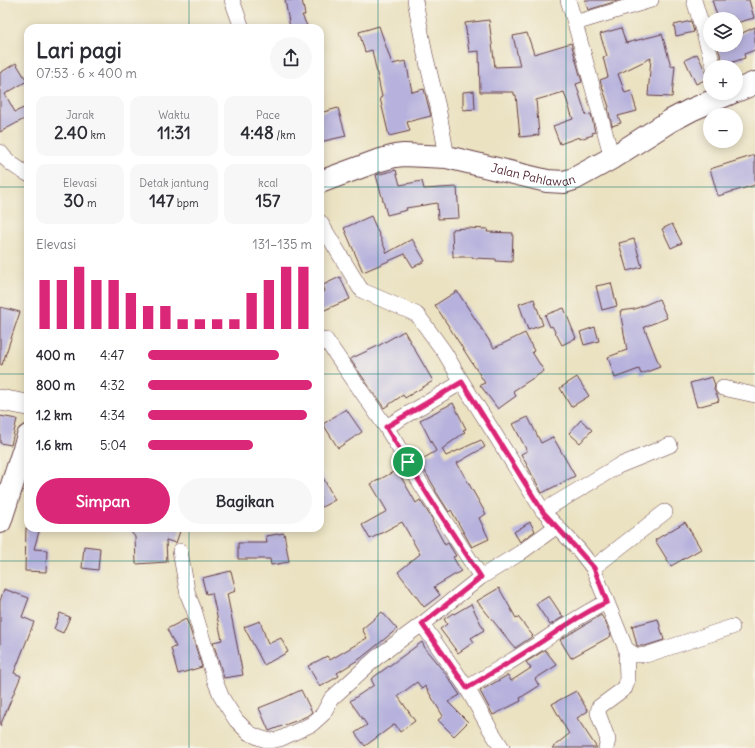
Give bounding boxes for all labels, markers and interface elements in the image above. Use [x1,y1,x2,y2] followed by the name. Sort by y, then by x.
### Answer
[703,12,743,148] map controls
[703,12,743,52] button: layers
[36,36,122,64] text: Lari pagi
[270,37,312,79] button: share
[703,60,743,100] button: +
[36,65,137,82] text: 07:53 · 6 × 400 m
[66,108,94,122] text: Jarak
[158,108,190,122] text: Waktu
[256,108,280,122] text: Pace
[703,108,743,148] button: −
[54,122,88,144] text: 2.40
[157,122,191,144] text: 11:31
[240,122,274,144] text: 4:48
[88,128,106,142] text: km
[274,128,296,142] text: /km
[490,160,577,189] street label: Jalan Pahlawan
[63,176,97,190] text: Elevasi
[139,176,209,190] text: Detak jantung
[258,176,278,190] text: kcal
[63,190,84,212] text: 30
[149,190,174,212] text: 147
[256,190,280,212] text: 157
[84,196,97,210] text: m
[174,196,199,210] text: bpm
[36,236,76,253] text: Elevasi
[253,236,312,253] text: 131–135 m
[36,347,75,364] text: 400 m
[100,347,124,364] text: 4:47
[36,377,75,394] text: 800 m
[100,377,125,394] text: 4:32
[36,407,72,424] text: 1.2 km
[100,407,125,424] text: 4:34
[36,437,72,454] text: 1.6 km
[100,437,126,454] text: 5:04
[391,445,425,479] pin
[397,451,419,473] icon: arrive
[36,478,170,524] button: Simpan
[178,478,312,524] button: Bagikan

